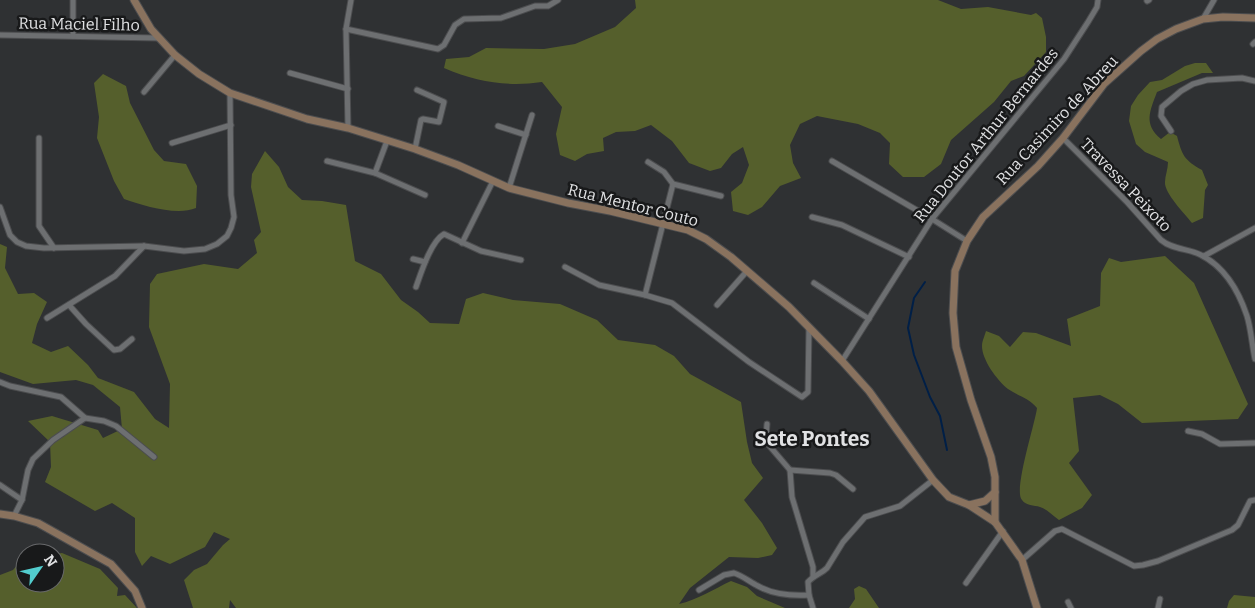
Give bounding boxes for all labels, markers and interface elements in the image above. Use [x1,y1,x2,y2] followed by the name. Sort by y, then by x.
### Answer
[18,13,140,35] street label: Rua Maciel Filho
[910,44,1062,226] street label: Rua Doutor Arthur Bernardes
[992,51,1122,189] street label: Rua Casimiro de Abreu
[1077,134,1175,236] street label: Travessa Peixoto
[566,180,700,230] street label: Rua Mentor Couto
[754,426,870,452] district label: Sete Pontes
[15,543,65,593] north arrow
[40,552,61,570] text: N

